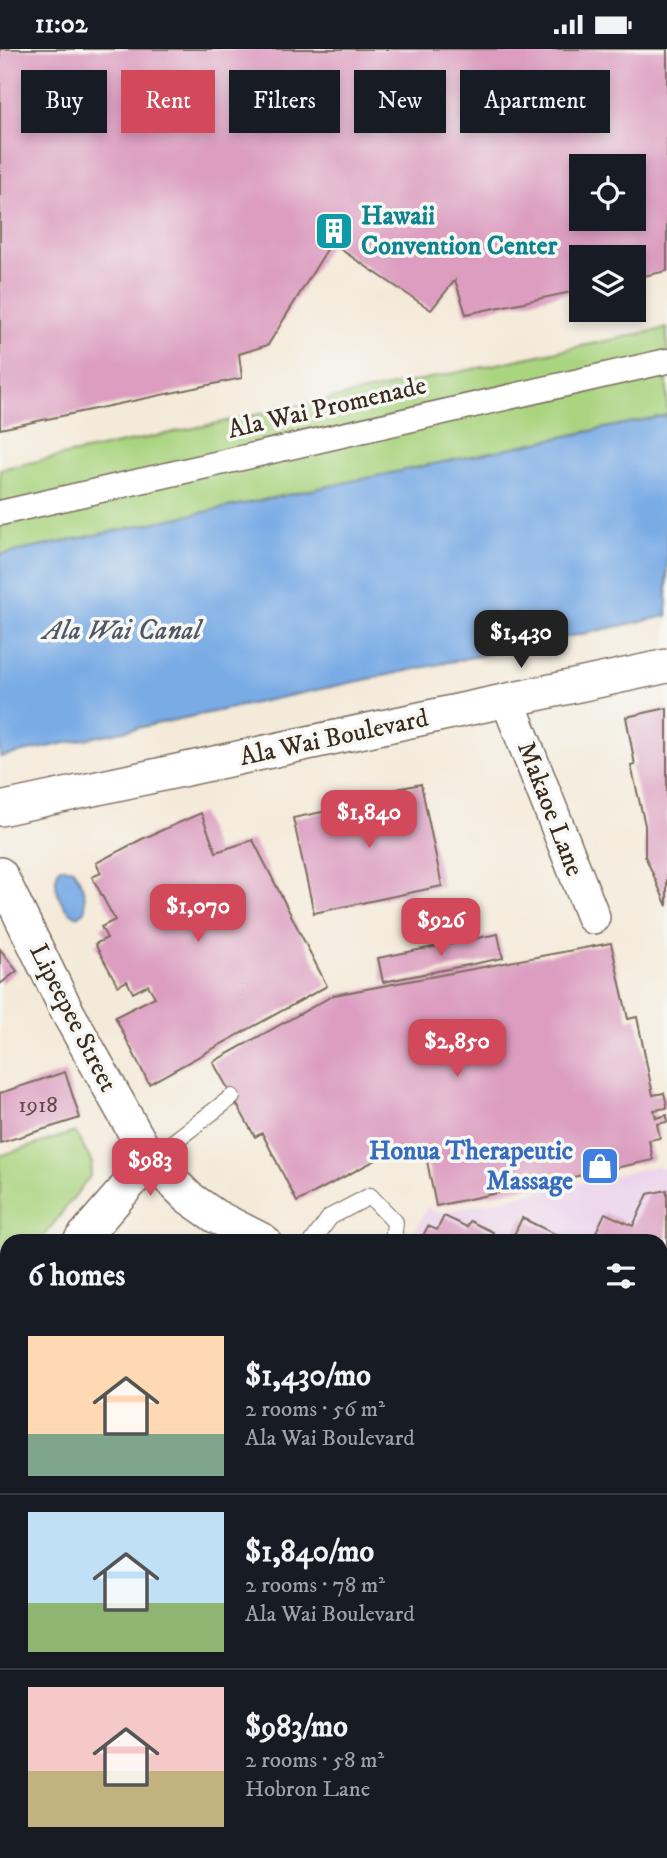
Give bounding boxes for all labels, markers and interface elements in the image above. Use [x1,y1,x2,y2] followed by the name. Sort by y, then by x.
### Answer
[35,8,88,41] text: 11:02
[21,70,107,133] chip: Buy
[121,70,215,133] chip: Rent
[229,70,340,133] chip: Filters
[354,70,446,133] chip: New
[460,70,610,133] chip: Apartment
[569,154,646,322] map controls
[569,154,646,231] button: locate
[361,200,557,263] place label: Hawaii Convention Center
[313,210,355,252] building icon: Hawaii Convention Center
[569,245,646,322] button: layers
[225,369,429,447] street label: Ala Wai Promenade
[464,611,578,670] pin: $1,430
[40,613,204,648] water label: Ala Wai Canal
[490,618,552,647] text: $1,430
[237,702,431,774] street label: Ala Wai Boulevard
[509,737,591,881] street label: Makaoe Lane
[312,791,426,850] pin: $1,840
[337,798,401,827] text: $1,840
[141,885,255,944] pin: $1,070
[166,892,230,921] text: $1,070
[400,899,482,958] pin: $926
[417,906,465,935] text: $926
[22,938,124,1098] street label: Lipeepee Street
[400,1019,514,1079] pin: $2,850
[424,1027,490,1056] text: $2,850
[18,1091,58,1120] house number: 1918
[369,1135,573,1198] place label: Honua Therapeutic Massage
[109,1139,191,1198] pin: $983
[579,1145,621,1187] shop icon: Honua Therapeutic Massage
[128,1146,172,1175] text: $983
[602,1257,640,1295] icon: filters
[28,1258,125,1295] text: 6 homes
[245,1358,371,1395] text: $1,430/mo
[84,1364,168,1448] icon: home
[245,1395,385,1424] text: 2 rooms · 56 m²
[245,1424,415,1453] text: Ala Wai Boulevard
[245,1534,374,1571] text: $1,840/mo
[84,1540,168,1624] icon: home
[245,1571,385,1600] text: 2 rooms · 78 m²
[245,1600,415,1629] text: Ala Wai Boulevard
[245,1709,348,1746] text: $983/mo
[84,1715,168,1799] icon: home
[245,1746,384,1775] text: 2 rooms · 58 m²
[245,1775,370,1804] text: Hobron Lane

